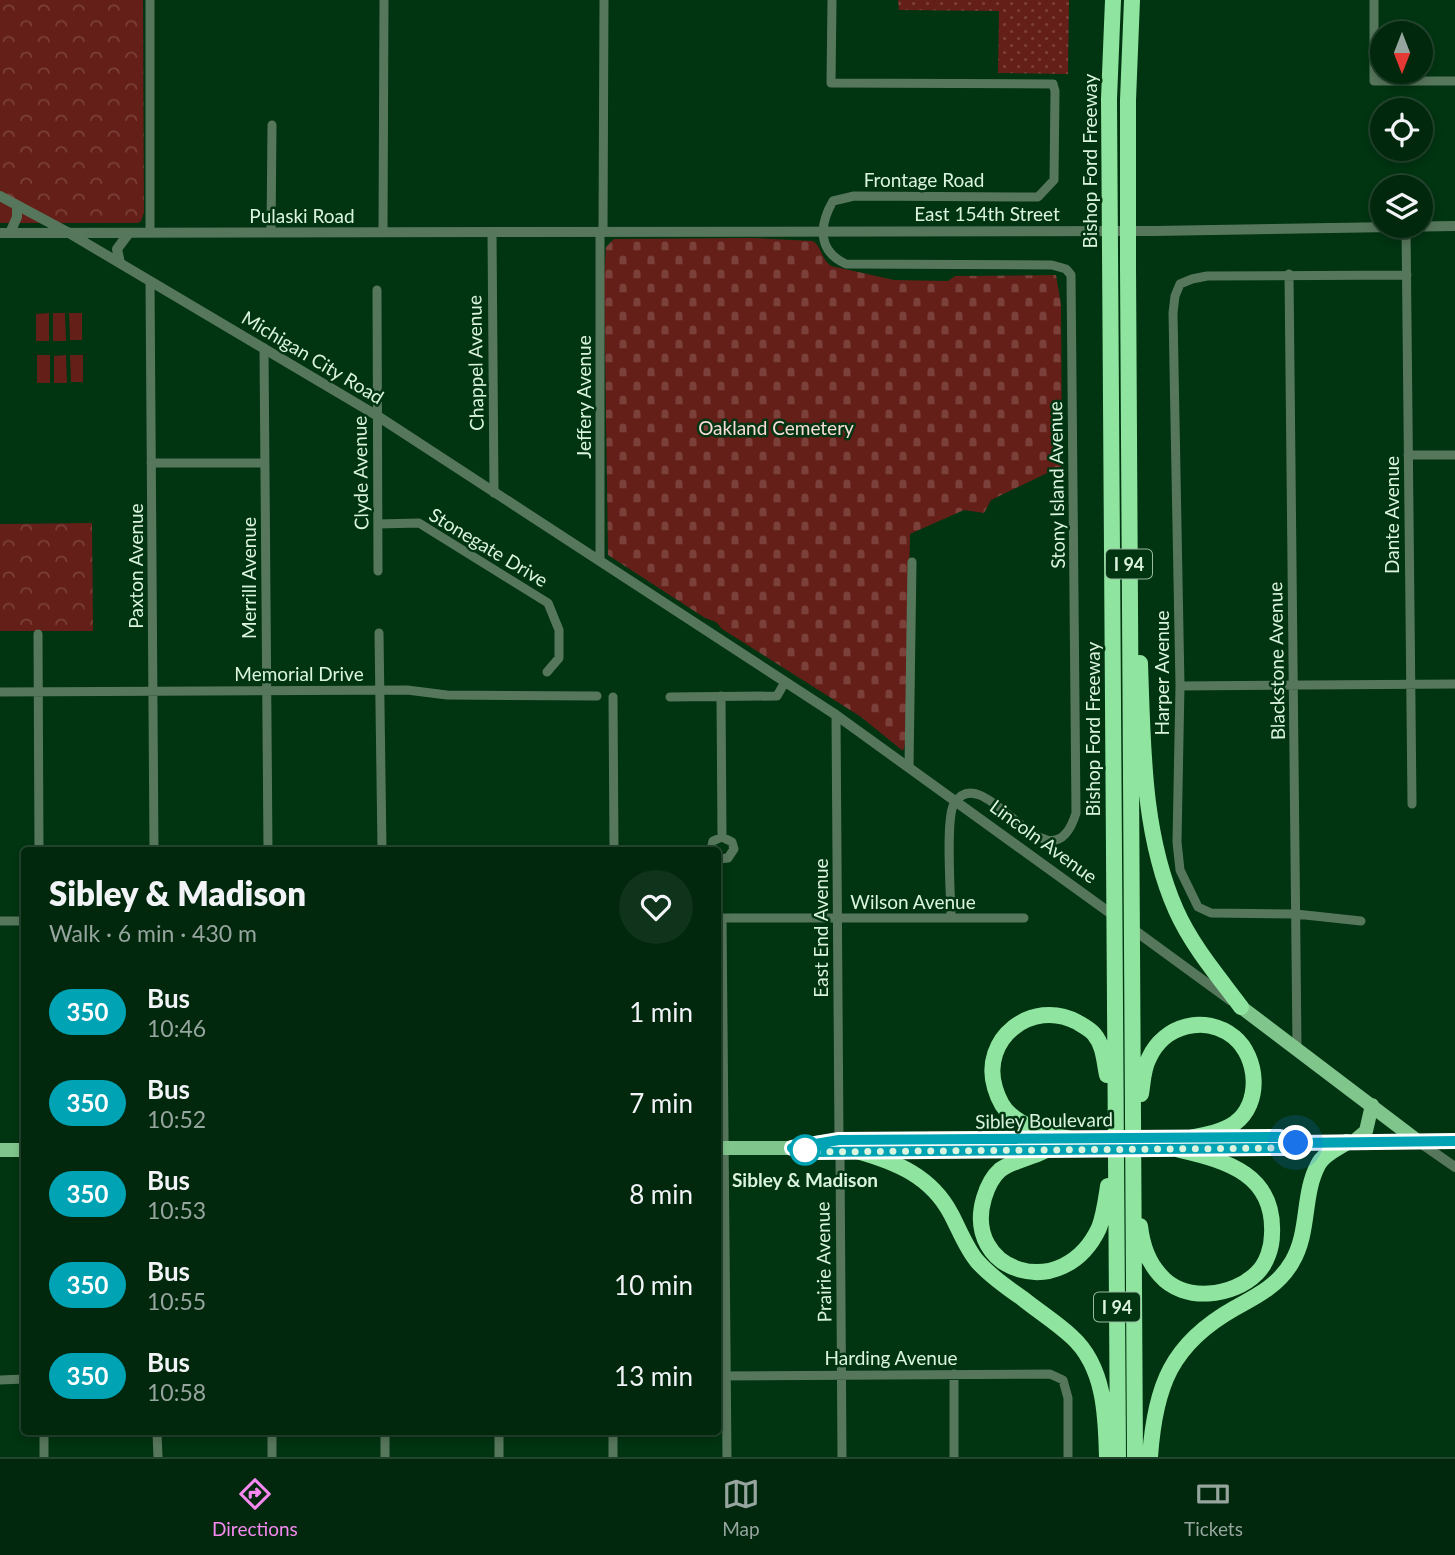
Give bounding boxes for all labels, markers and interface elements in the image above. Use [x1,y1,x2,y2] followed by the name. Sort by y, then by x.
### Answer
[1370,21,1433,84] north arrow
[1370,21,1433,238] map controls
[1078,73,1101,248] street label: Bishop Ford Freeway
[1370,98,1433,161] button: locate
[864,168,984,191] street label: Frontage Road
[1370,175,1433,238] button: layers
[914,202,1060,225] street label: East 154th Street
[249,204,355,227] street label: Pulaski Road
[462,295,488,431] street label: Chappel Avenue
[238,306,388,408] street label: Michigan City Road
[572,335,595,459] street label: Jeffery Avenue
[1043,401,1069,569] street label: Stony Island Avenue
[348,416,372,530] street label: Clyde Avenue
[698,416,854,439] park label: Oakland Cemetery
[1380,456,1403,574] street label: Dante Avenue
[124,503,147,629] street label: Paxton Avenue
[426,503,552,591] street label: Stonegate Drive
[237,517,260,639] street label: Merrill Avenue
[1106,550,1152,578] road number: I 94
[1263,582,1289,740] street label: Blackstone Avenue
[1150,611,1173,735] street label: Harper Avenue
[1081,641,1104,816] street label: Bishop Ford Freeway
[234,662,364,685] street label: Memorial Drive
[986,794,1102,888] street label: Lincoln Avenue
[809,858,832,998] street label: East End Avenue
[619,870,693,944] button: heart
[49,873,306,913] text: Sibley & Madison
[850,890,976,913] street label: Wilson Avenue
[49,919,257,947] text: Walk · 6 min · 430 m
[147,982,190,1014] text: Bus
[629,996,693,1028] text: 1 min
[67,997,108,1026] text: 350
[147,1014,206,1042] text: 10:46
[147,1073,190,1105] text: Bus
[629,1087,693,1119] text: 7 min
[67,1088,108,1117] text: 350
[147,1105,206,1133] text: 10:52
[975,1107,1113,1133] street label: Sibley Boulevard
[1278,1125,1313,1160] your location
[790,1135,820,1165] marker: Sibley & Madison
[147,1164,190,1196] text: Bus
[732,1168,878,1191] place label: Sibley & Madison
[629,1178,693,1210] text: 8 min
[67,1179,108,1208] text: 350
[147,1196,206,1224] text: 10:53
[810,1201,836,1323] street label: Prairie Avenue
[147,1255,190,1287] text: Bus
[614,1269,693,1301] text: 10 min
[67,1270,108,1299] text: 350
[147,1287,206,1315] text: 10:55
[1094,1292,1140,1322] road number: I 94
[147,1346,190,1378] text: Bus
[824,1346,958,1369] street label: Harding Avenue
[614,1360,693,1392] text: 13 min
[67,1361,108,1390] text: 350
[147,1378,206,1406] text: 10:58
[212,1475,298,1540] tab: Directions
[722,1475,760,1540] tab: Map
[1184,1475,1243,1540] tab: Tickets

